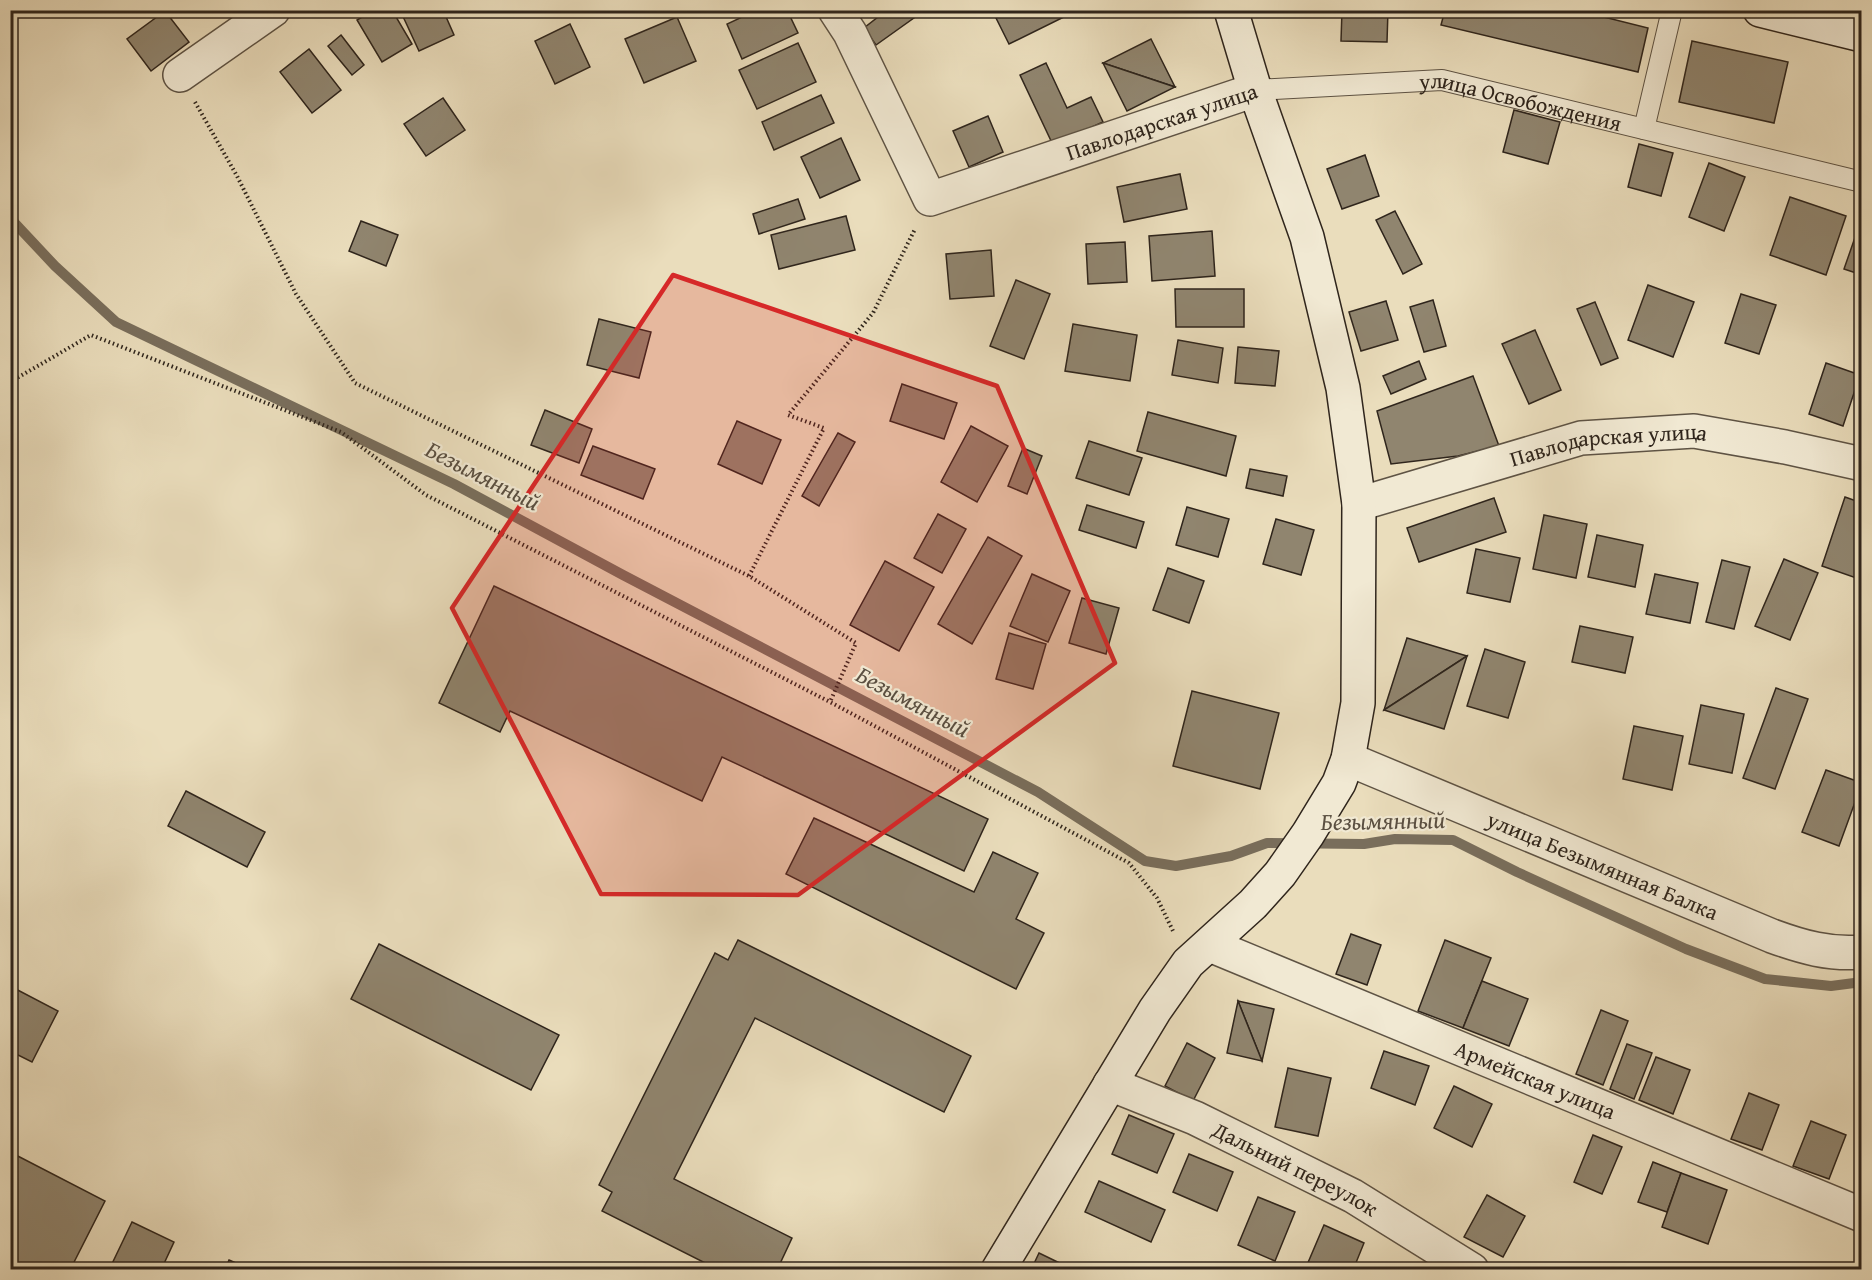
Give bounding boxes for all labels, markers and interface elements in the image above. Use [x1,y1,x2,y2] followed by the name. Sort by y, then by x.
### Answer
[1417,64,1625,139] street label: улица Освобождения
[1062,74,1262,168] street label: Павлодарская улица
[1506,415,1710,474] street label: Павлодарская улица
[420,432,547,519] water label: Безымянный
[850,657,976,746] water label: Безымянный
[1320,802,1446,839] water label: Безымянный
[1481,802,1724,928] street label: улица Безымянная Балка
[1450,1032,1621,1127] street label: Армейская улица
[1206,1113,1385,1224] street label: Дальний переулок

